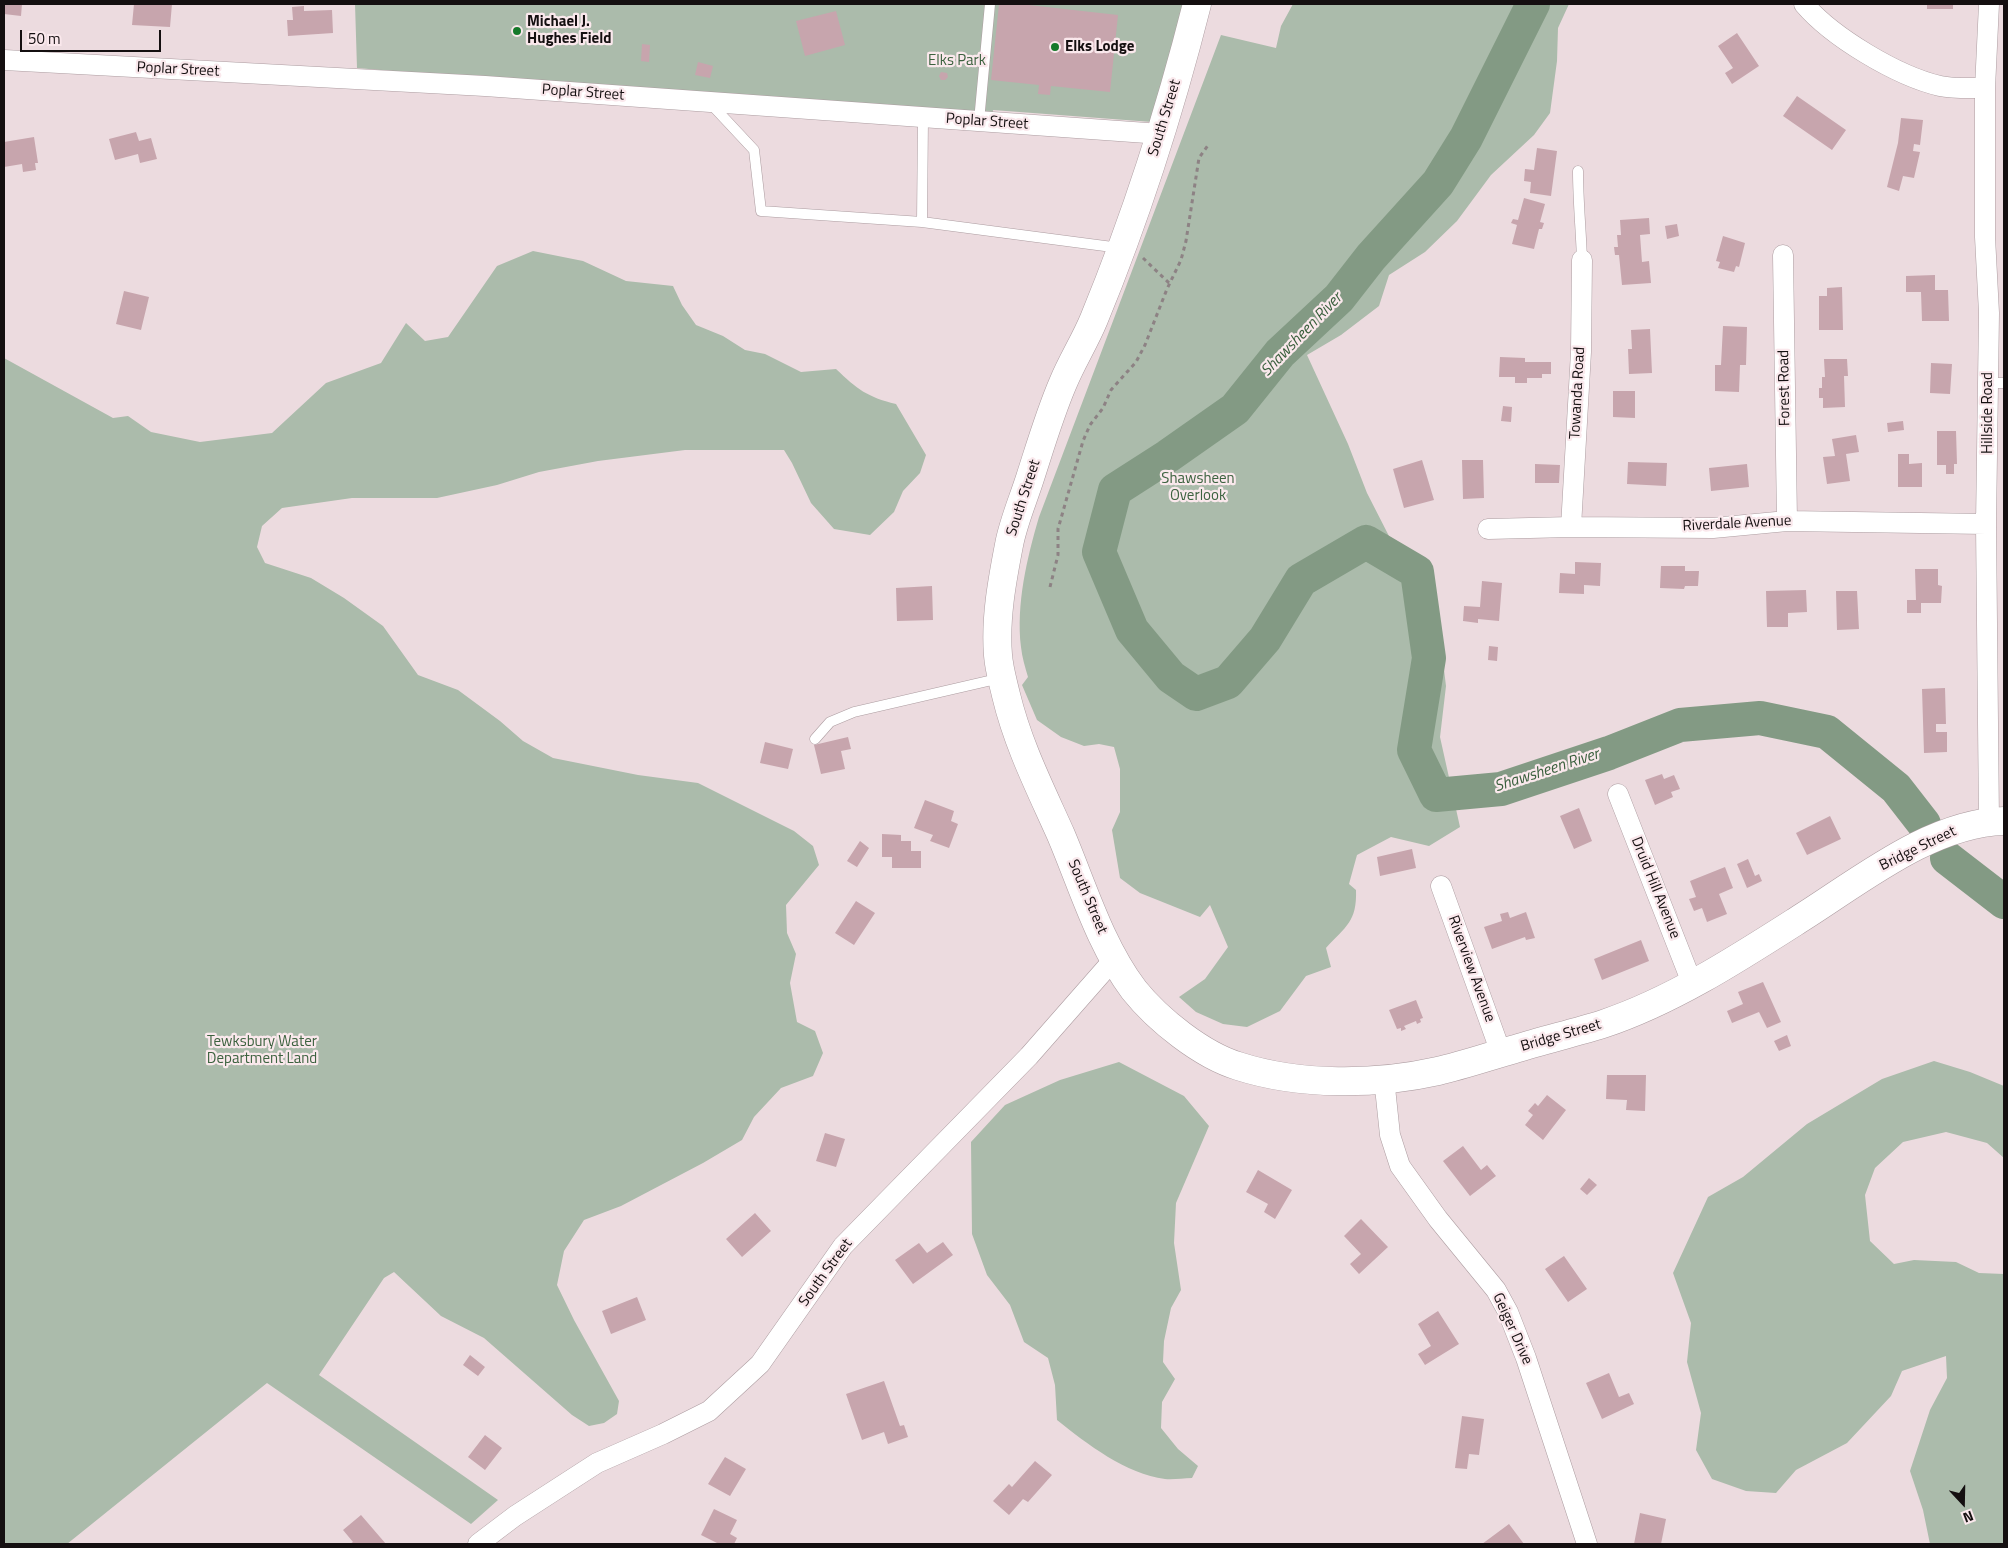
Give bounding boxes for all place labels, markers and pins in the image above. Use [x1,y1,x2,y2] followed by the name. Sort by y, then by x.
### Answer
[527,13,612,48] place label: Michael J. Hughes Field
[511,25,523,37] marker: Michael J. Hughes Field
[1065,38,1134,56] place label: Elks Lodge
[1049,41,1061,53] marker: Elks Lodge

